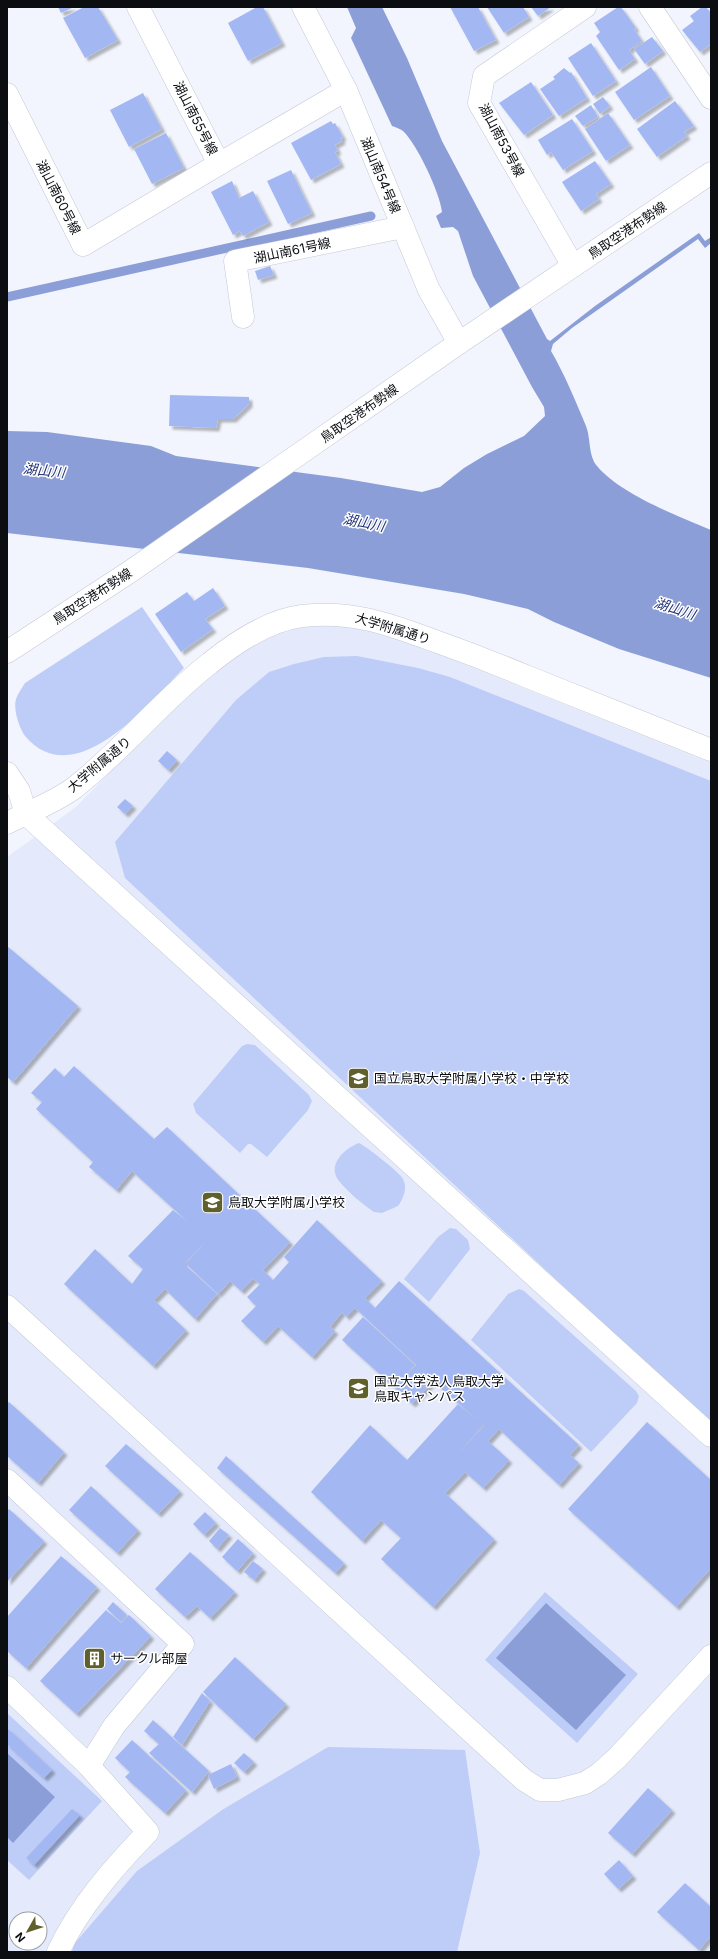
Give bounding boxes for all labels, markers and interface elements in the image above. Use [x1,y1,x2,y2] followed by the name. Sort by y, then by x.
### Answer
[171,78,221,158] street label: 湖山南55号線
[476,101,528,179] street label: 湖山南53号線
[358,134,404,216] street label: 湖山南54号線
[33,157,85,237] street label: 湖山南60号線
[585,198,669,262] street label: 鳥取空港布勢線
[252,234,332,266] street label: 湖山南61号線
[317,380,401,446] street label: 鳥取空港布勢線
[22,459,68,481] water label: 湖山川
[342,510,388,535] water label: 湖山川
[49,565,135,627] street label: 鳥取空港布勢線
[652,593,700,623] water label: 湖山川
[353,609,433,647] street label: 大学附属通り
[64,733,134,795] street label: 大学附属通り
[346,1065,372,1091] school or university icon: 国立鳥取大学附属小学校・中学校
[374,1070,569,1086] place label: 国立鳥取大学附属小学校・中学校
[200,1189,226,1215] school or university icon: 鳥取大学附属小学校
[228,1194,345,1210] place label: 鳥取大学附属小学校
[374,1373,504,1404] place label: 国立大学法人鳥取大学 鳥取キャンパス
[346,1375,372,1401] school or university icon: 国立大学法人鳥取大学 鳥取キャンパス
[82,1645,108,1671] building icon: サークル部屋
[110,1650,188,1666] place label: サークル部屋
[8,1911,48,1951] north arrow
[12,1930,28,1945] text: N

